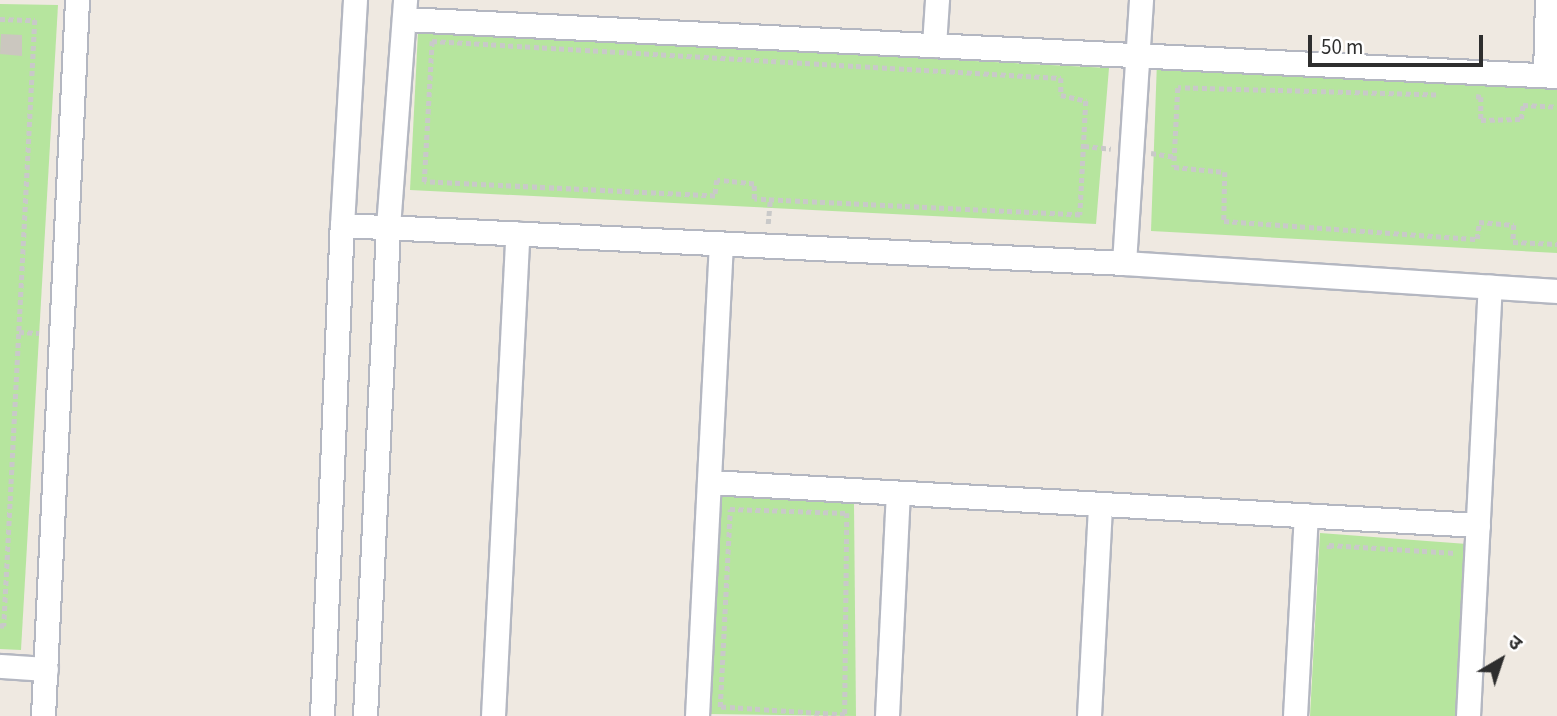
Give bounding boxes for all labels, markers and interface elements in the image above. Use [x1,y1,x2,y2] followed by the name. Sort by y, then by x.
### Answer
[1312,21,1487,65] scale bar
[1321,32,1363,62] text: 50 m
[1466,625,1536,695] north arrow
[1502,629,1527,657] text: उ

